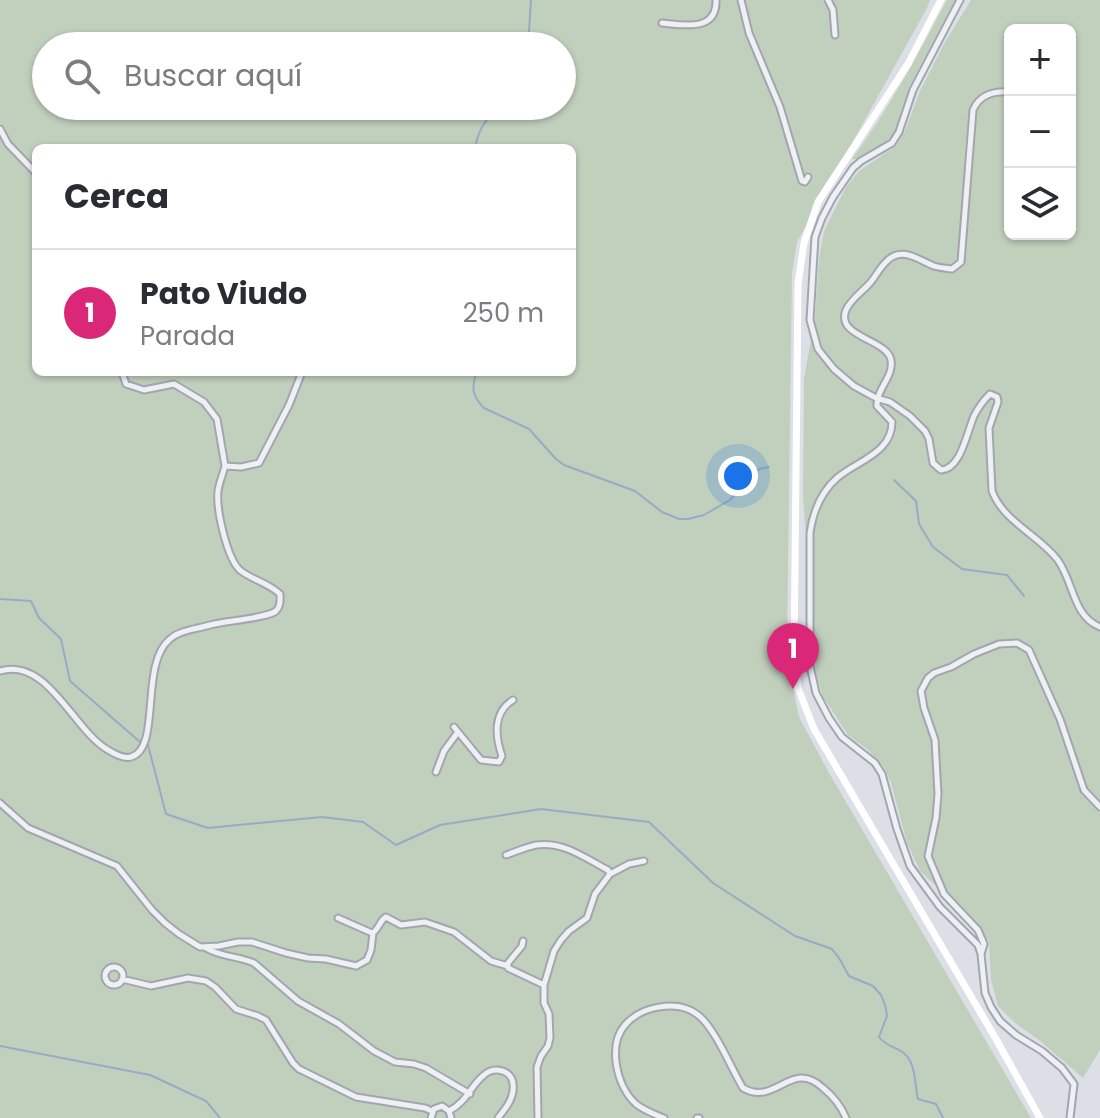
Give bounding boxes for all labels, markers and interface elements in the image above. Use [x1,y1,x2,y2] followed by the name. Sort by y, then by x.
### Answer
[1004,24,1076,240] map controls
[1004,24,1076,96] button: +
[32,32,576,120] search box
[60,54,104,98] icon: search
[124,54,302,97] text: Buscar aquí
[1004,96,1076,168] button: −
[1004,168,1076,240] button: layers
[64,172,169,220] text: Cerca
[140,272,307,315] text: Pato Viudo
[85,295,95,331] text: 1
[463,295,544,331] text: 250 m
[140,318,235,354] text: Parada
[718,456,758,496] your location
[767,623,819,689] pin: 1

